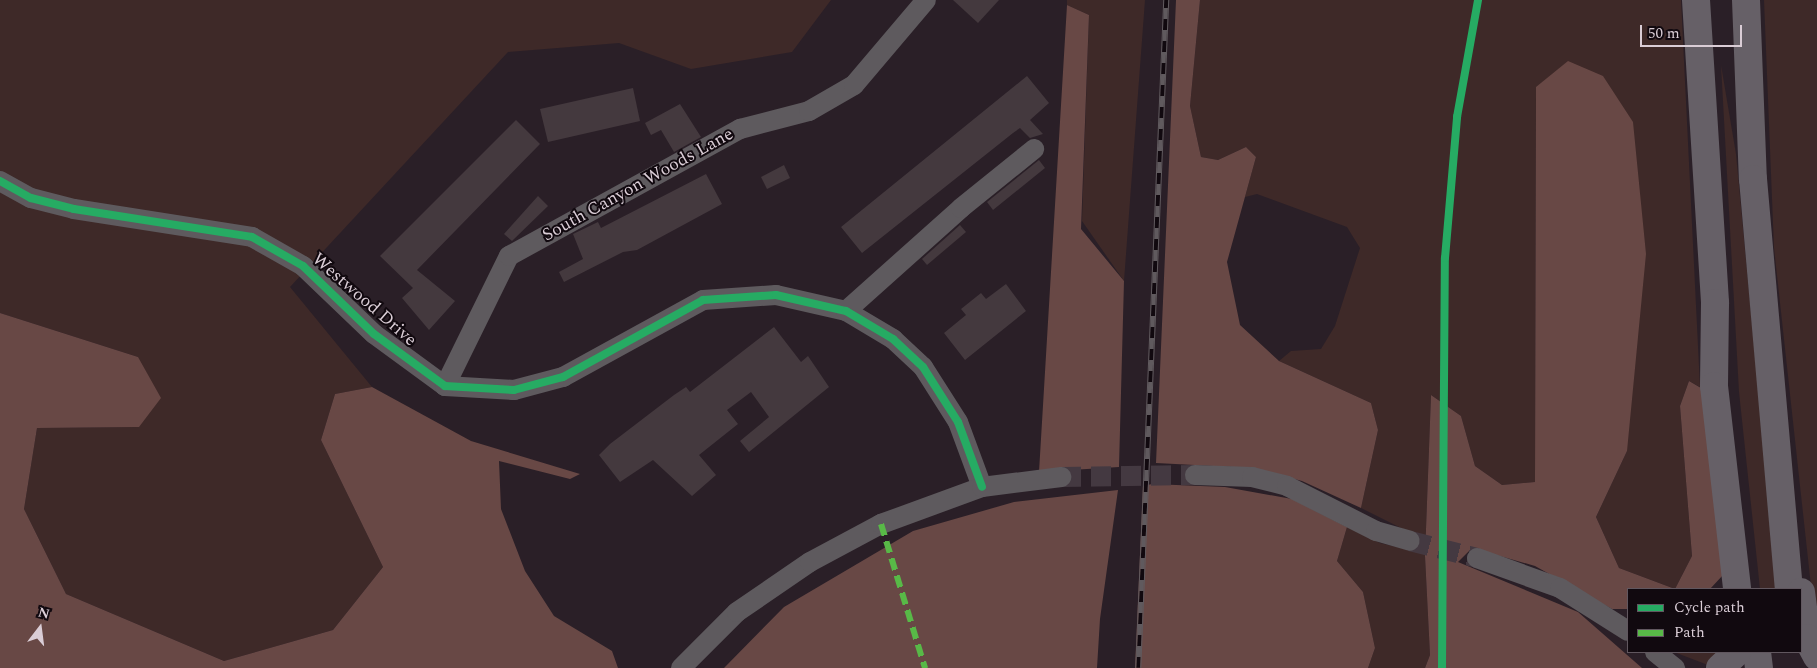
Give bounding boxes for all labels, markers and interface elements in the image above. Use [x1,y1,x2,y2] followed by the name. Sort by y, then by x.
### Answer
[1642,15,1744,47] scale bar
[1648,22,1680,45] text: 50 m
[539,123,737,247] street label: South Canyon Woods Lane
[307,249,421,351] street label: Westwood Drive
[1627,588,1802,653] legend
[1674,596,1745,619] text: Cycle path
[36,601,52,625] text: N
[15,603,65,653] north arrow
[1674,621,1705,644] text: Path

